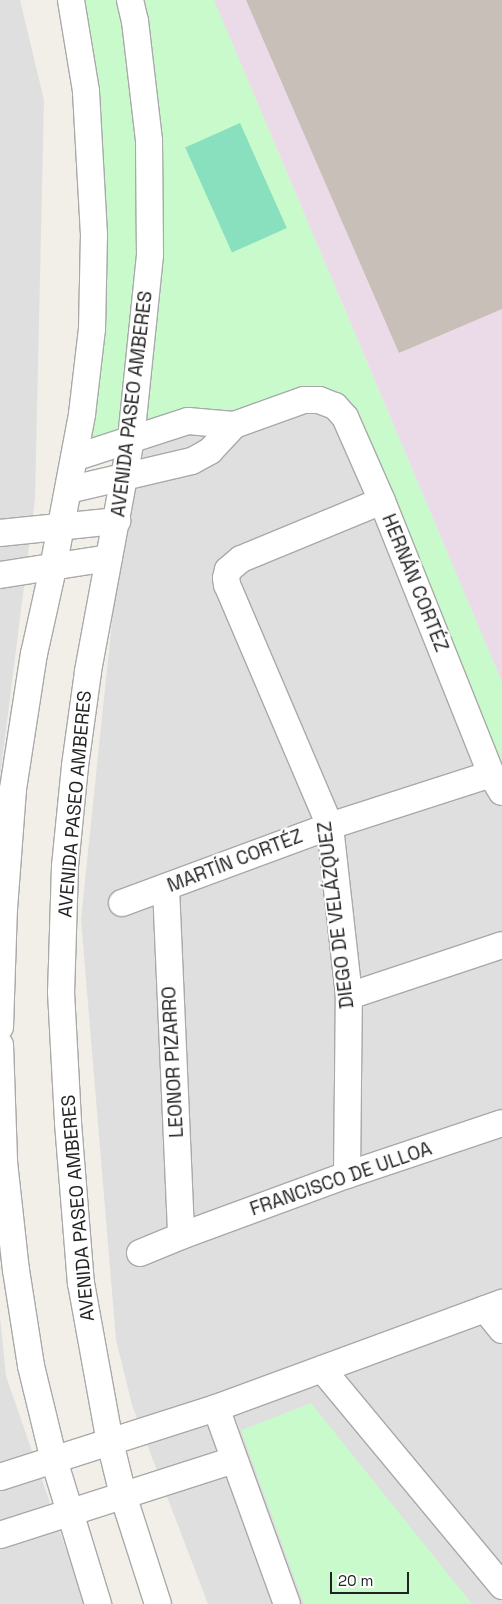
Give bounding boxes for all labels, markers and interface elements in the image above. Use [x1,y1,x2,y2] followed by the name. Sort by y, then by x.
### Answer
[107,289,157,519] street label: AVENIDA PASEO AMBERES
[377,511,453,655] street label: HERNÁN CORTÉZ
[54,689,96,919] street label: AVENIDA PASEO AMBERES
[313,820,359,1010] street label: DIEGO DE VELÁZQUEZ
[164,825,306,897] street label: MARTÍN CORTÉZ
[158,986,188,1138] street label: LEONOR PIZARRO
[57,1093,99,1323] street label: AVENIDA PASEO AMBERES
[247,1137,435,1221] street label: FRANCISCO DE ULLOA
[332,1562,411,1594] scale bar
[338,1571,373,1590] text: 20 m

